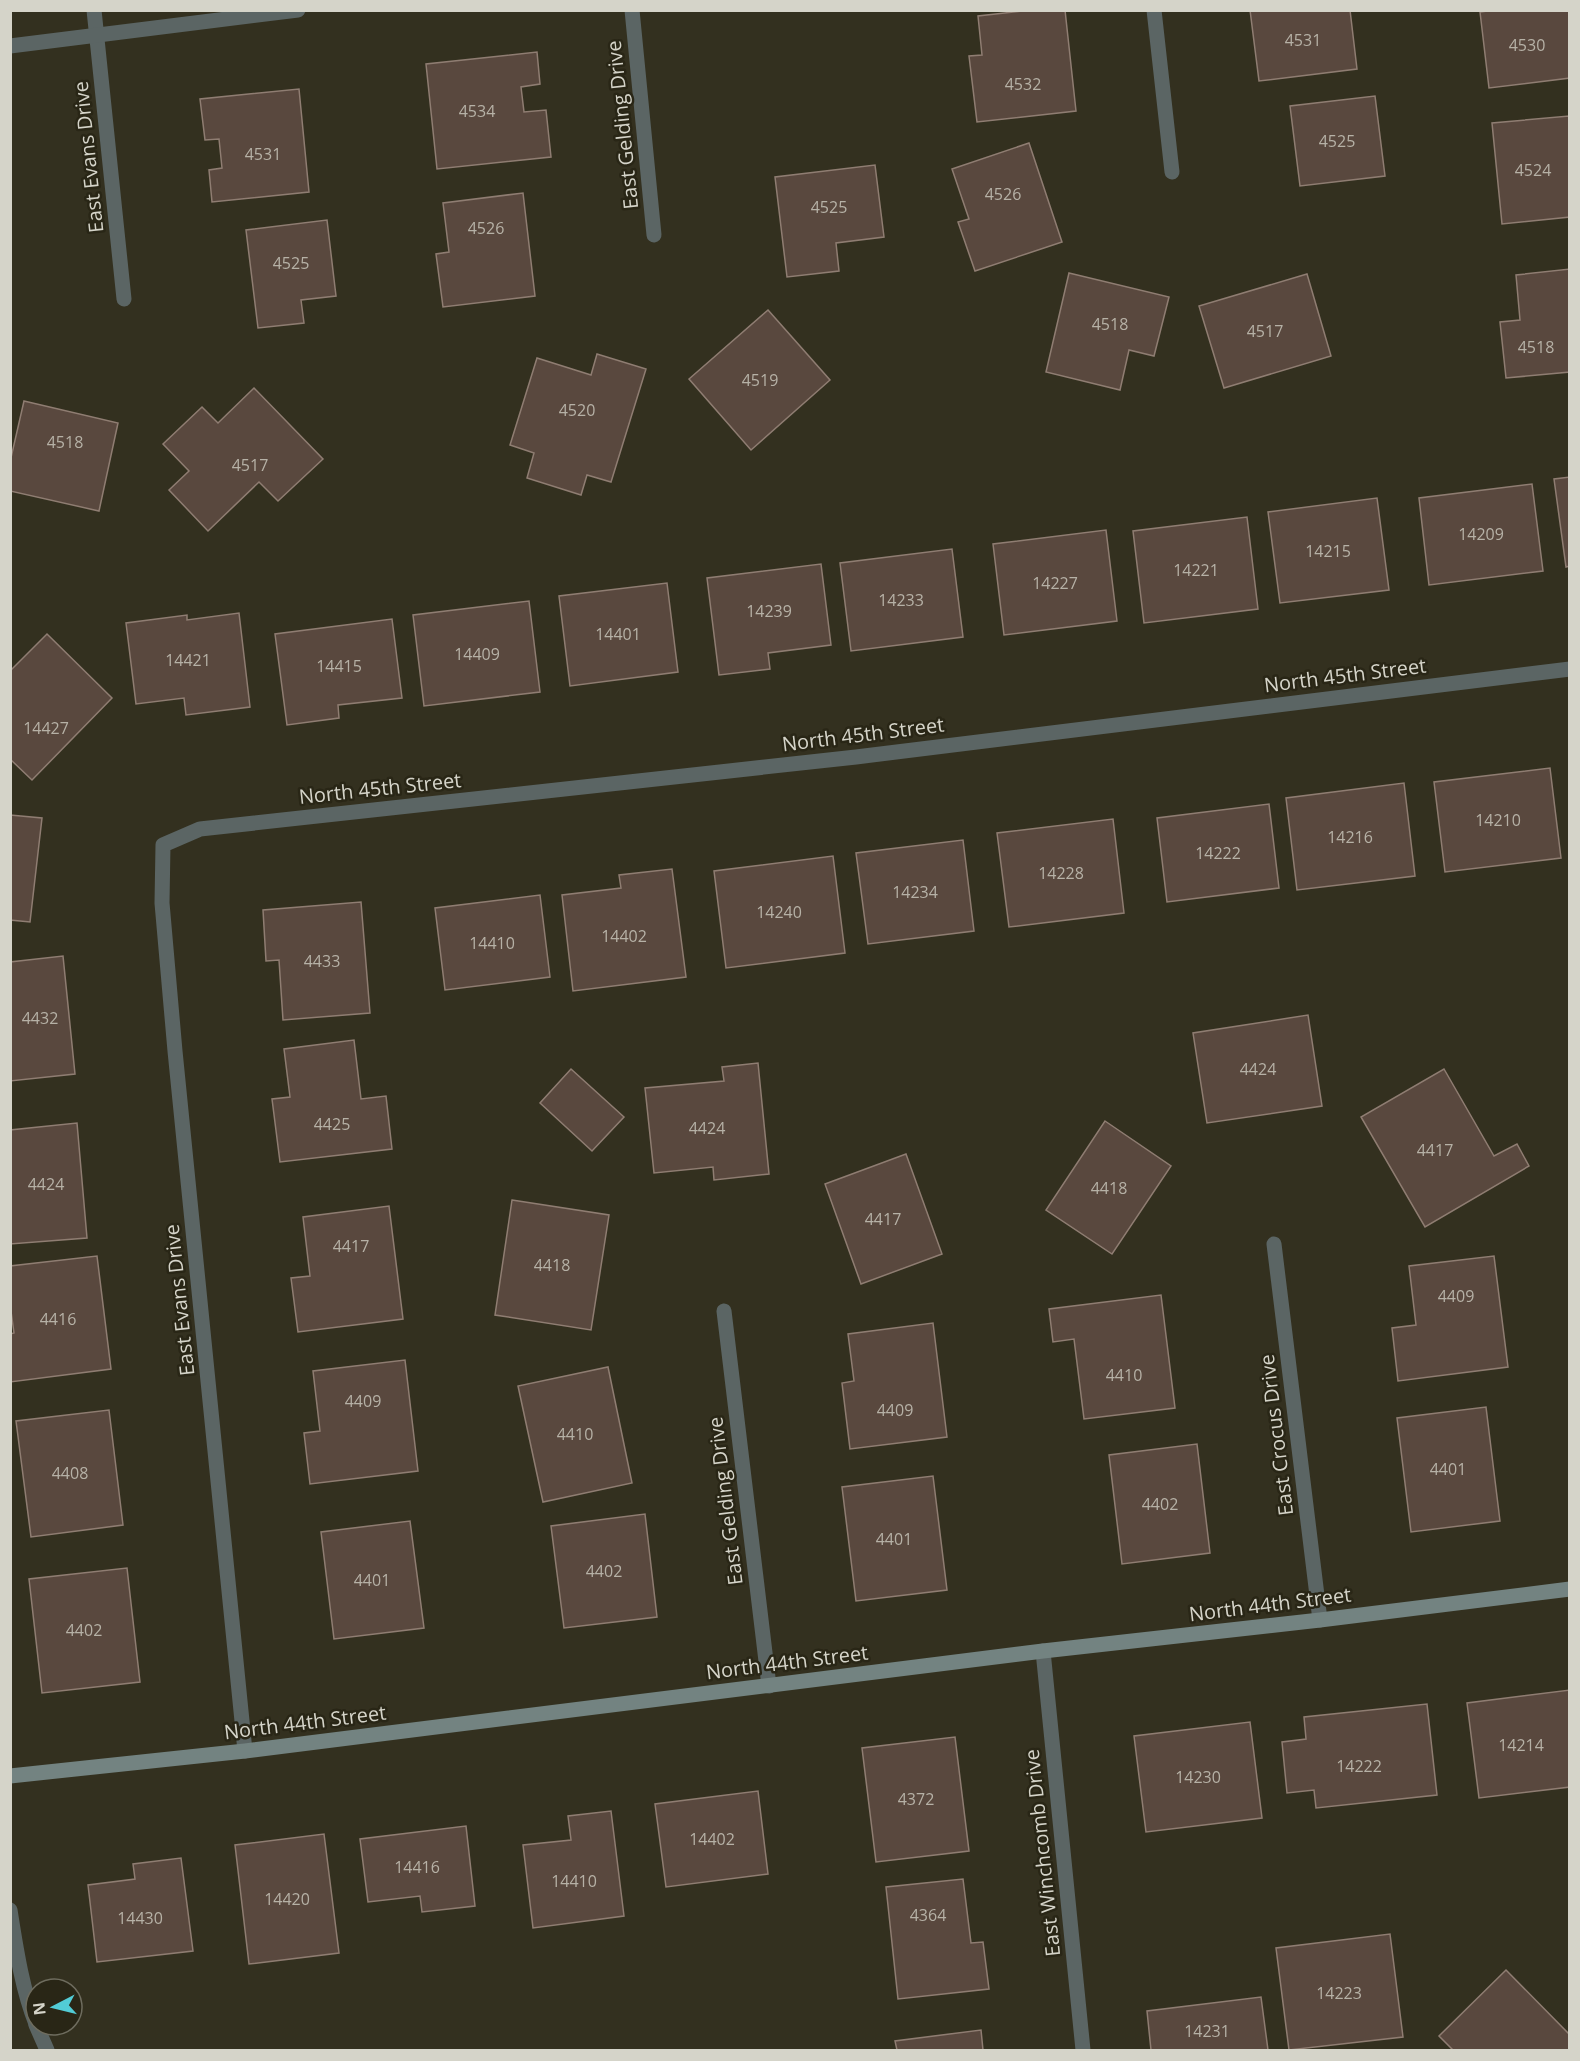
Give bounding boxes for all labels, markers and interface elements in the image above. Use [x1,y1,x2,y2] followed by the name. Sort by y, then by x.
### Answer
[1285,29,1321,51] house number: 4531
[1509,34,1545,56] house number: 4530
[600,39,644,211] street label: East Gelding Drive
[1005,73,1041,95] house number: 4532
[67,80,109,234] street label: East Evans Drive
[459,100,495,122] house number: 4534
[1319,130,1355,152] house number: 4525
[245,143,281,165] house number: 4531
[1515,159,1551,181] house number: 4524
[985,183,1021,205] house number: 4526
[811,196,847,218] house number: 4525
[468,217,504,239] house number: 4526
[273,252,309,274] house number: 4525
[1092,313,1128,335] house number: 4518
[1247,320,1283,342] house number: 4517
[1518,336,1554,358] house number: 4518
[742,369,778,391] house number: 4519
[559,399,595,421] house number: 4520
[47,431,83,453] house number: 4518
[232,454,268,476] house number: 4517
[1458,523,1504,545] house number: 14209
[1305,540,1351,562] house number: 14215
[1173,559,1219,581] house number: 14221
[1032,572,1078,594] house number: 14227
[878,589,924,611] house number: 14233
[746,600,792,622] house number: 14239
[595,623,641,645] house number: 14401
[454,643,500,665] house number: 14409
[165,649,211,671] house number: 14421
[1262,652,1428,698] street label: North 45th Street
[316,655,362,677] house number: 14415
[780,711,946,757] street label: North 45th Street
[23,717,69,739] house number: 14427
[297,766,463,810] street label: North 45th Street
[1475,809,1521,831] house number: 14210
[1327,826,1373,848] house number: 14216
[1195,842,1241,864] house number: 14222
[1038,862,1084,884] house number: 14228
[892,881,938,903] house number: 14234
[756,901,802,923] house number: 14240
[601,925,647,947] house number: 14402
[469,932,515,954] house number: 14410
[304,950,340,972] house number: 4433
[22,1007,58,1029] house number: 4432
[1240,1058,1276,1080] house number: 4424
[314,1113,350,1135] house number: 4425
[689,1117,725,1139] house number: 4424
[1417,1139,1453,1161] house number: 4417
[28,1173,64,1195] house number: 4424
[1091,1177,1127,1199] house number: 4418
[865,1208,901,1230] house number: 4417
[158,1223,200,1377] street label: East Evans Drive
[333,1235,369,1257] house number: 4417
[534,1254,570,1276] house number: 4418
[1438,1285,1474,1307] house number: 4409
[40,1308,76,1330] house number: 4416
[1253,1353,1299,1517] street label: East Crocus Drive
[1106,1364,1142,1386] house number: 4410
[345,1390,381,1412] house number: 4409
[877,1399,913,1421] house number: 4409
[701,1415,749,1587] street label: East Gelding Drive
[557,1423,593,1445] house number: 4410
[1430,1458,1466,1480] house number: 4401
[52,1462,88,1484] house number: 4408
[1142,1493,1178,1515] house number: 4402
[876,1528,912,1550] house number: 4401
[586,1560,622,1582] house number: 4402
[354,1569,390,1591] house number: 4401
[1187,1581,1353,1627] street label: North 44th Street
[66,1619,102,1641] house number: 4402
[704,1639,870,1685] street label: North 44th Street
[222,1699,388,1745] street label: North 44th Street
[1498,1734,1544,1756] house number: 14214
[1018,1748,1066,1958] street label: East Winchcomb Drive
[1336,1755,1382,1777] house number: 14222
[1175,1766,1221,1788] house number: 14230
[898,1788,934,1810] house number: 4372
[689,1828,735,1850] house number: 14402
[394,1856,440,1878] house number: 14416
[551,1870,597,1892] house number: 14410
[264,1888,310,1910] house number: 14420
[910,1904,946,1926] house number: 4364
[117,1907,163,1929] house number: 14430
[24,1977,84,2037] north arrow
[1316,1982,1362,2004] house number: 14223
[27,2001,51,2017] text: N
[1184,2020,1230,2042] house number: 14231

